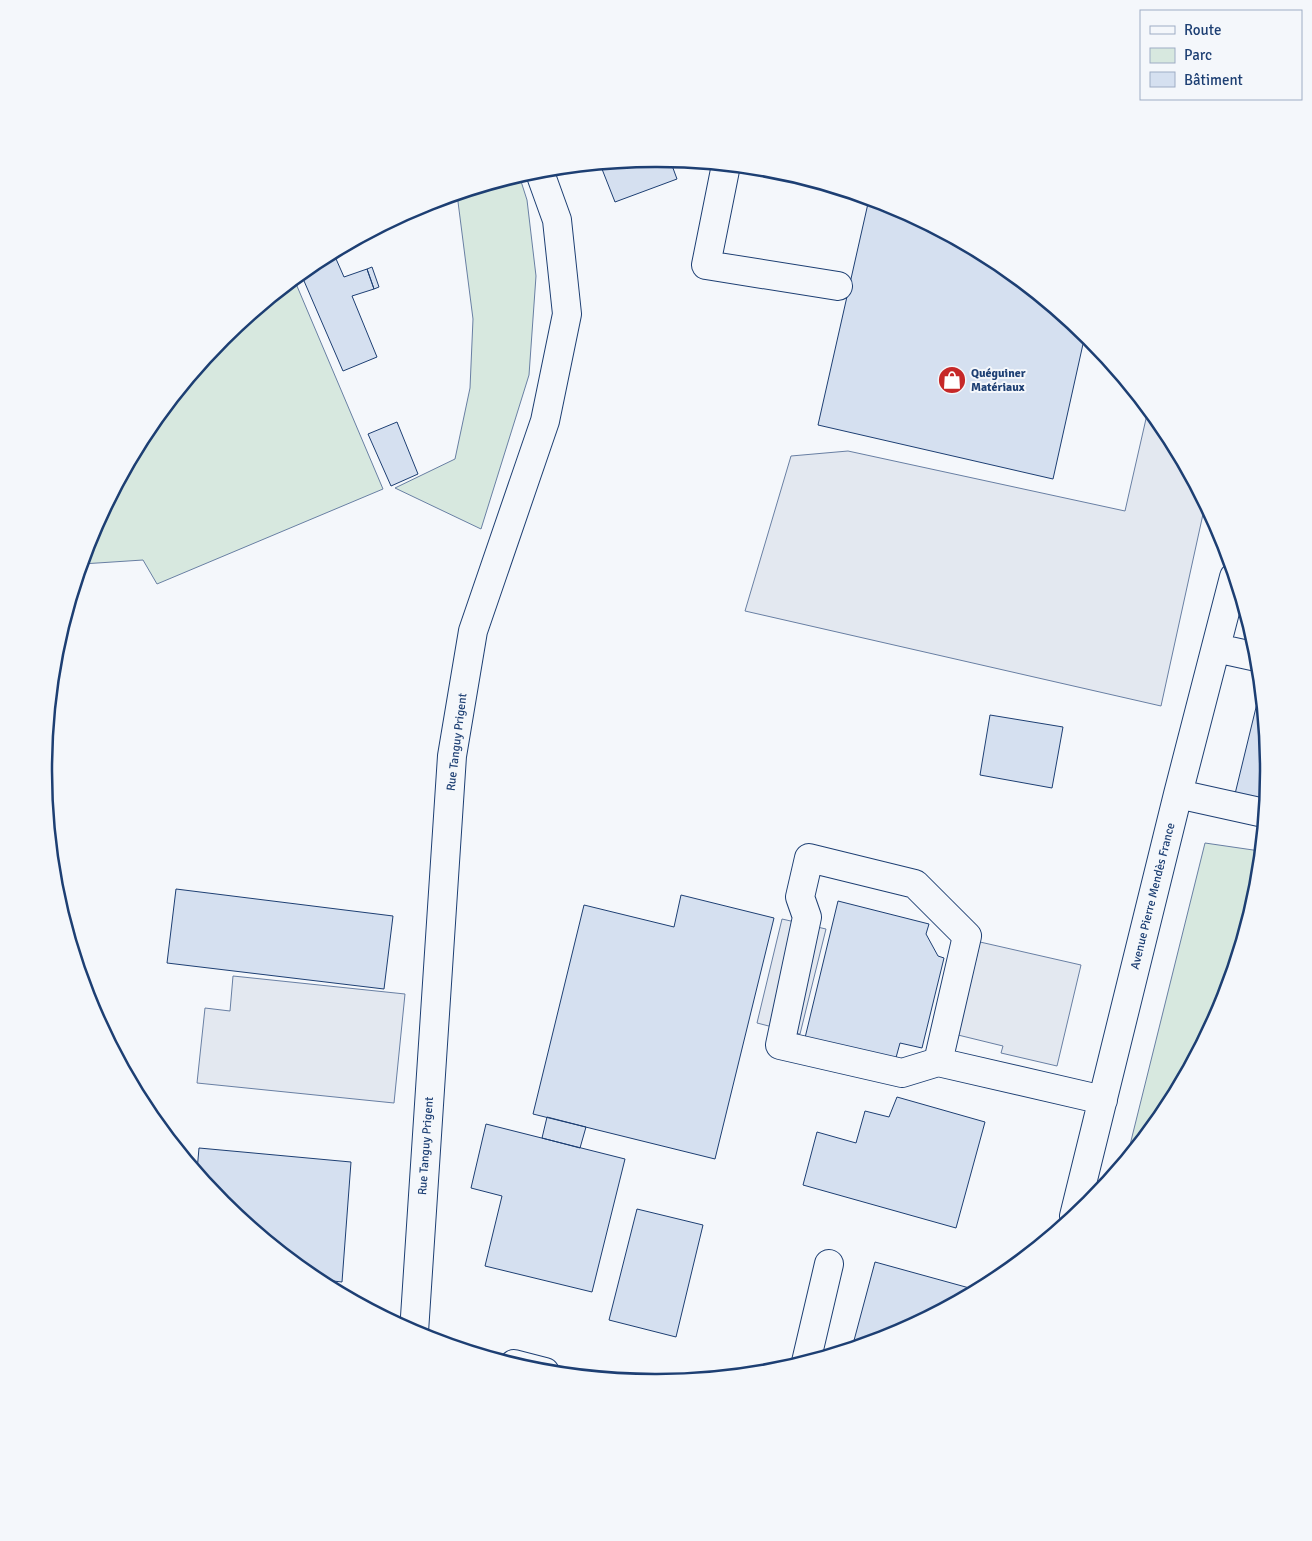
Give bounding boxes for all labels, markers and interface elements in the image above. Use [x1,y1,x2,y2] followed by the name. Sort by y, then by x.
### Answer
[1140,10,1302,100] legend
[1184,21,1221,39] text: Route
[1184,46,1212,64] text: Parc
[1184,71,1243,89] text: Bâtiment
[937,365,967,395] shop icon: Quéguiner Matériaux
[971,366,1026,395] place label: Quéguiner Matériaux
[444,692,470,792] street label: Rue Tanguy Prigent
[1128,821,1178,971] street label: Avenue Pierre Mendès France
[415,1096,437,1196] street label: Rue Tanguy Prigent

